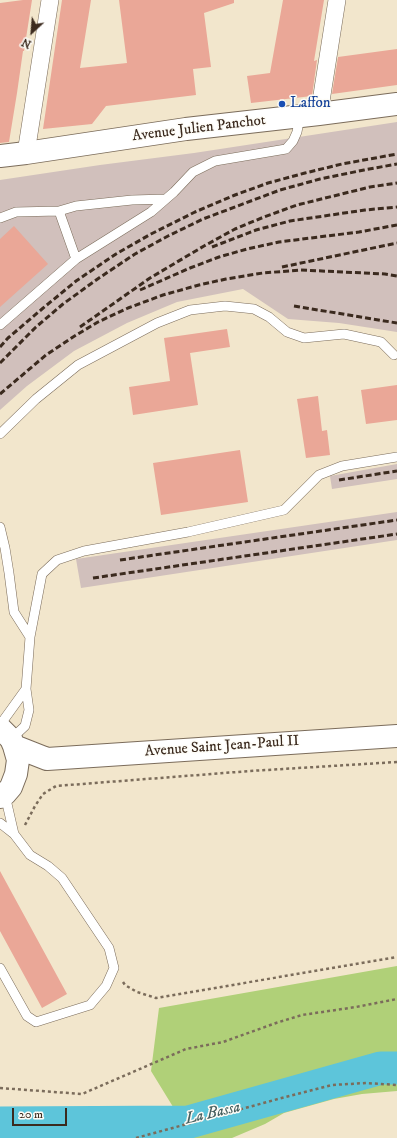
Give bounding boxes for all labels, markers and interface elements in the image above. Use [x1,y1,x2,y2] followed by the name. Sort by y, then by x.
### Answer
[12,12,52,52] north arrow
[20,35,34,51] text: N
[290,95,331,113] place label: Laffon
[277,99,287,109] marker: Laffon
[131,112,267,146] street label: Avenue Julien Panchot
[144,733,300,761] street label: Avenue Saint Jean-Paul II
[183,1098,243,1130] water label: La Bassa
[14,1100,69,1126] scale bar
[19,1107,43,1122] text: 20 m

